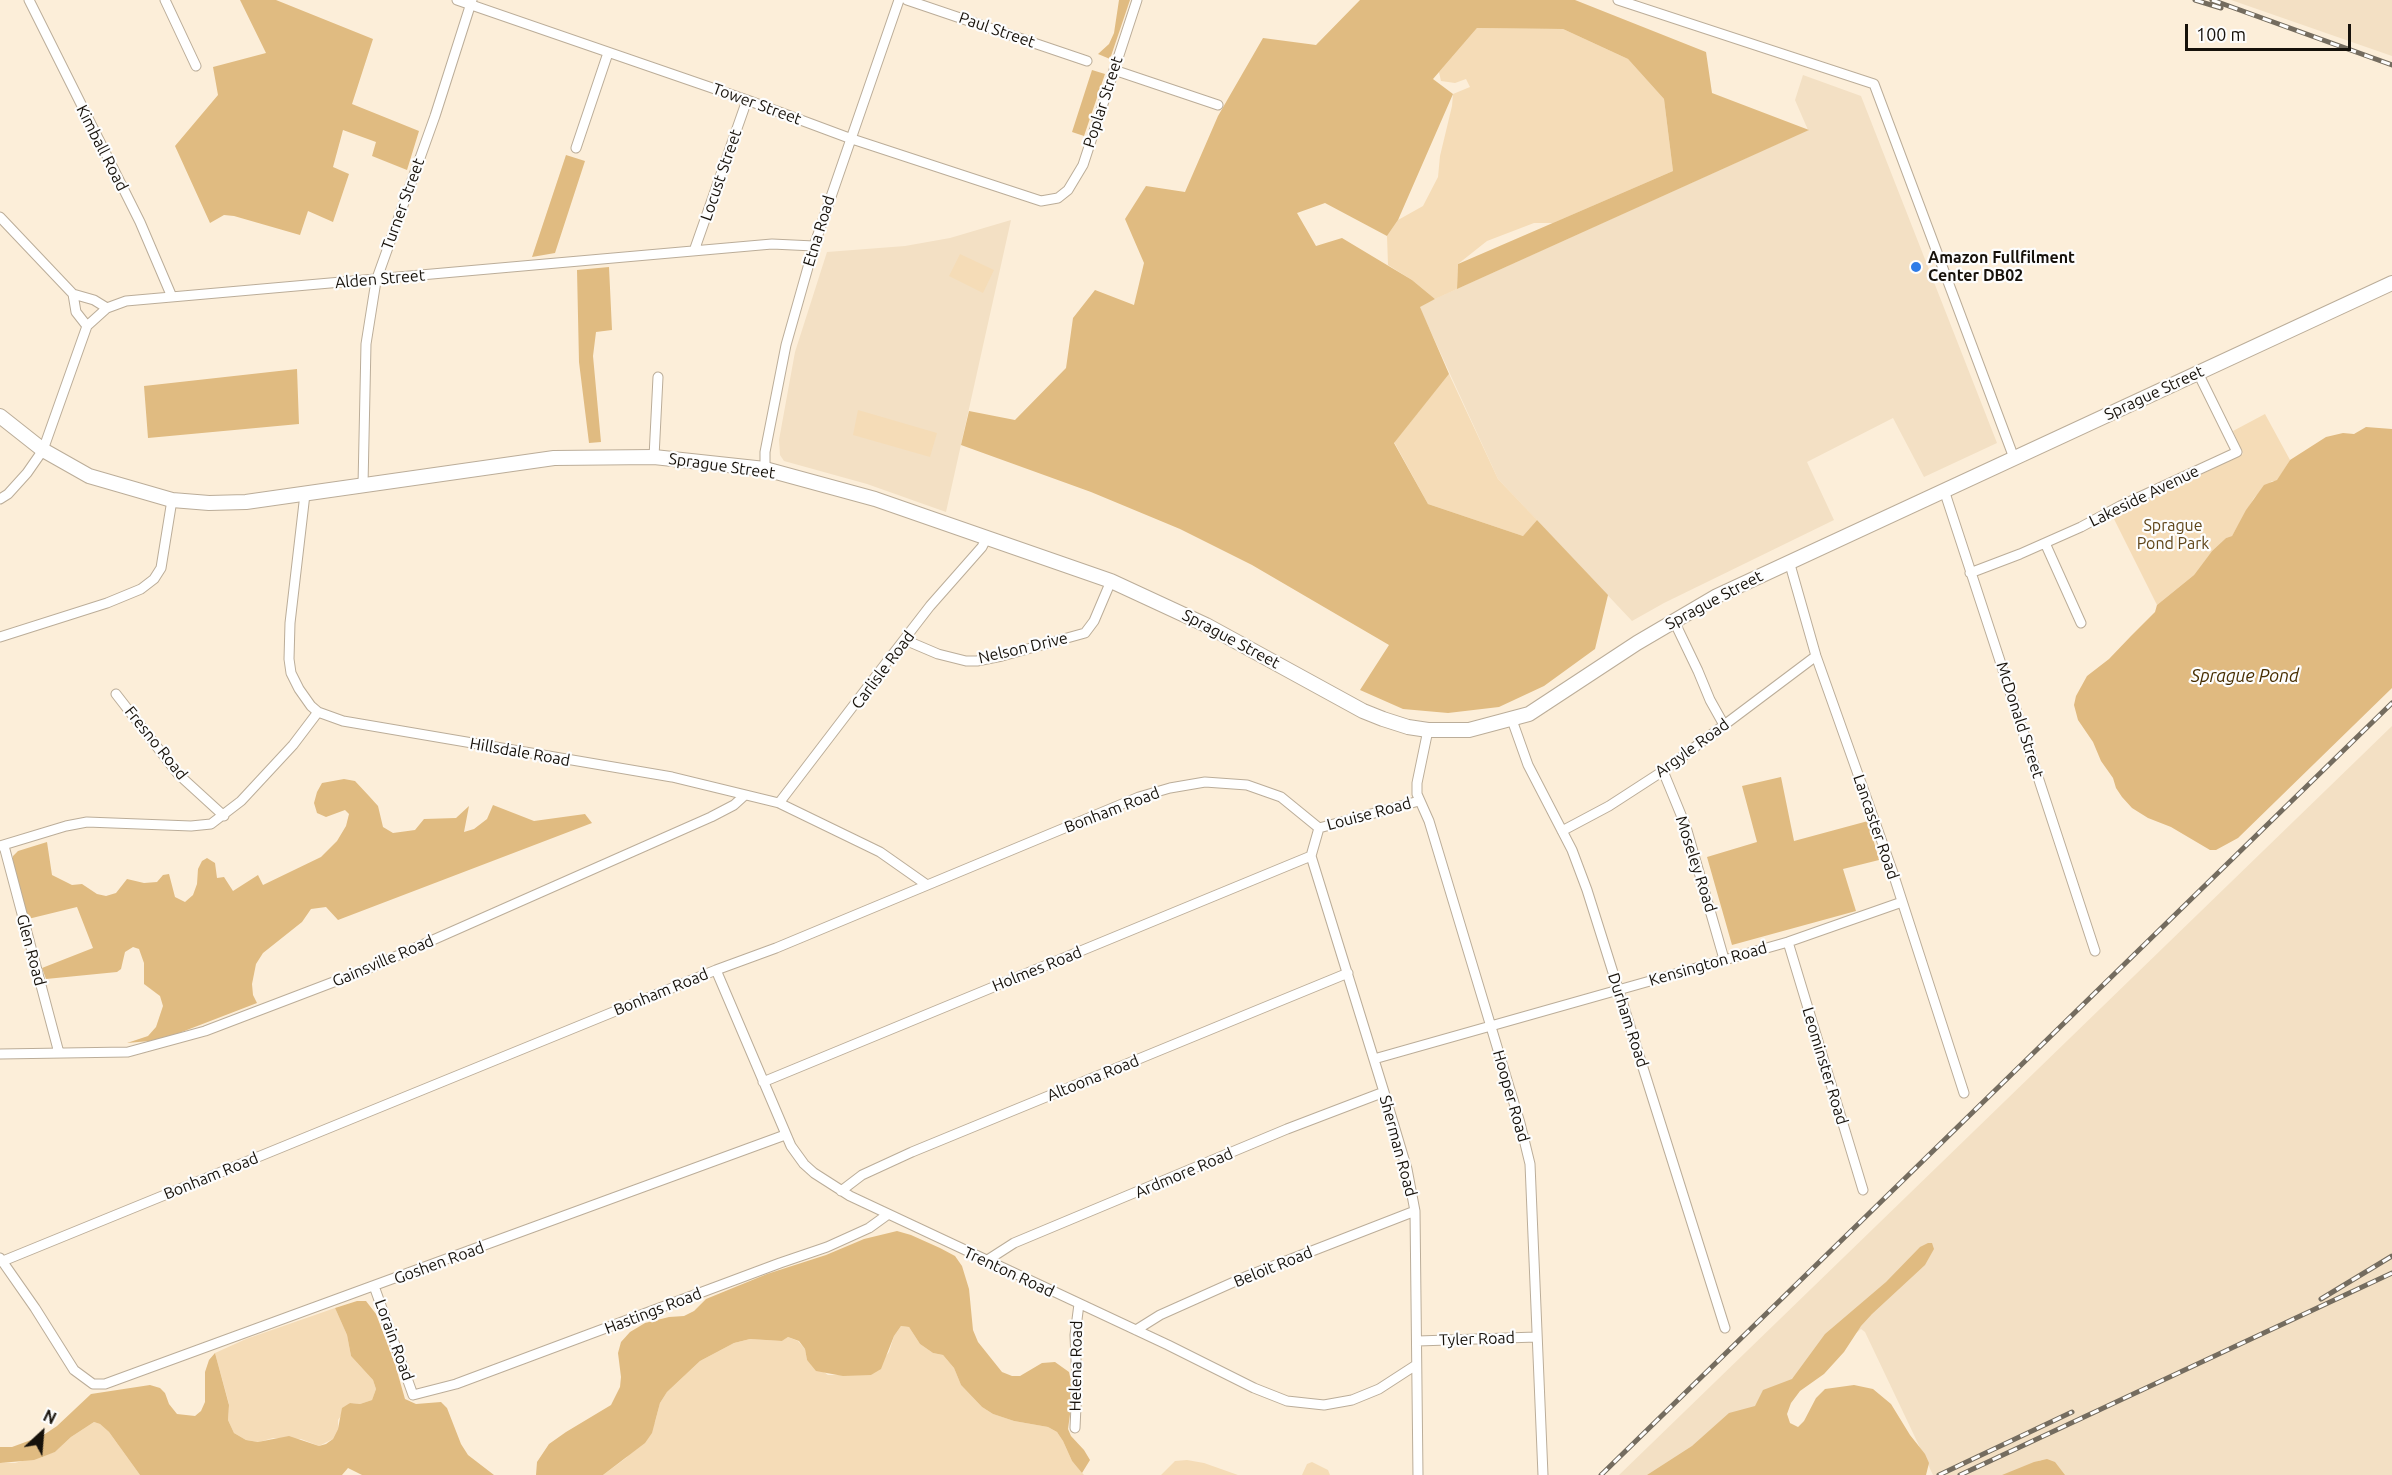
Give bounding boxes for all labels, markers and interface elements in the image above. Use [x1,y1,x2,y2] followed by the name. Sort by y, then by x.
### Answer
[956,8,1038,52] street label: Paul Street
[2188,12,2354,50] scale bar
[2196,24,2246,44] text: 100 m
[1079,54,1127,150] street label: Poplar Street
[710,79,804,129] street label: Tower Street
[72,102,132,194] street label: Kimball Road
[696,127,746,223] street label: Locust Street
[378,156,428,252] street label: Turner Street
[799,193,839,269] street label: Etna Road
[1928,248,2075,286] place label: Amazon Fullfilment Center DB02
[1909,260,1923,274] marker: Amazon Fullfilment Center DB02
[334,266,426,292] street label: Alden Street
[2101,362,2207,424] street label: Sprague Street
[667,449,777,483] street label: Sprague Street
[2086,461,2202,531] street label: Lakeside Avenue
[2137,516,2209,554] park label: Sprague Pond Park
[1662,566,1766,634] street label: Sprague Street
[1179,605,1283,673] street label: Sprague Street
[847,627,919,713] street label: Carlisle Road
[976,628,1070,668] street label: Nelson Drive
[1992,659,2048,781] street label: McDonald Street
[2191,665,2299,687] water label: Sprague Pond
[121,702,191,784] street label: Fresno Road
[1651,715,1733,781] street label: Argyle Road
[468,734,572,770] street label: Hillsdale Road
[1849,772,1903,882] street label: Lancaster Road
[1062,783,1162,837] street label: Bonham Road
[1325,793,1413,835] street label: Louise Road
[1671,813,1721,915] street label: Moseley Road
[12,912,50,988] street label: Glen Road
[329,931,437,991] street label: Gainsville Road
[1647,938,1769,990] street label: Kensington Road
[989,942,1085,996] street label: Holmes Road
[611,964,711,1020] street label: Bonham Road
[1604,970,1652,1070] street label: Durham Road
[1798,1005,1852,1127] street label: Leominster Road
[1489,1048,1533,1144] street label: Hooper Road
[1044,1051,1142,1105] street label: Altoona Road
[1375,1093,1421,1199] street label: Sherman Road
[1132,1144,1236,1202] street label: Ardmore Road
[161,1148,261,1204] street label: Bonham Road
[391,1238,487,1288] street label: Goshen Road
[961,1243,1057,1301] street label: Trenton Road
[1231,1243,1315,1291] street label: Beloit Road
[602,1284,704,1338] street label: Hastings Road
[370,1297,418,1383] street label: Lorain Road
[1066,1320,1086,1412] street label: Helena Road
[1439,1328,1515,1350] street label: Tyler Road
[12,1403,72,1463] north arrow
[41,1406,59,1428] text: N

